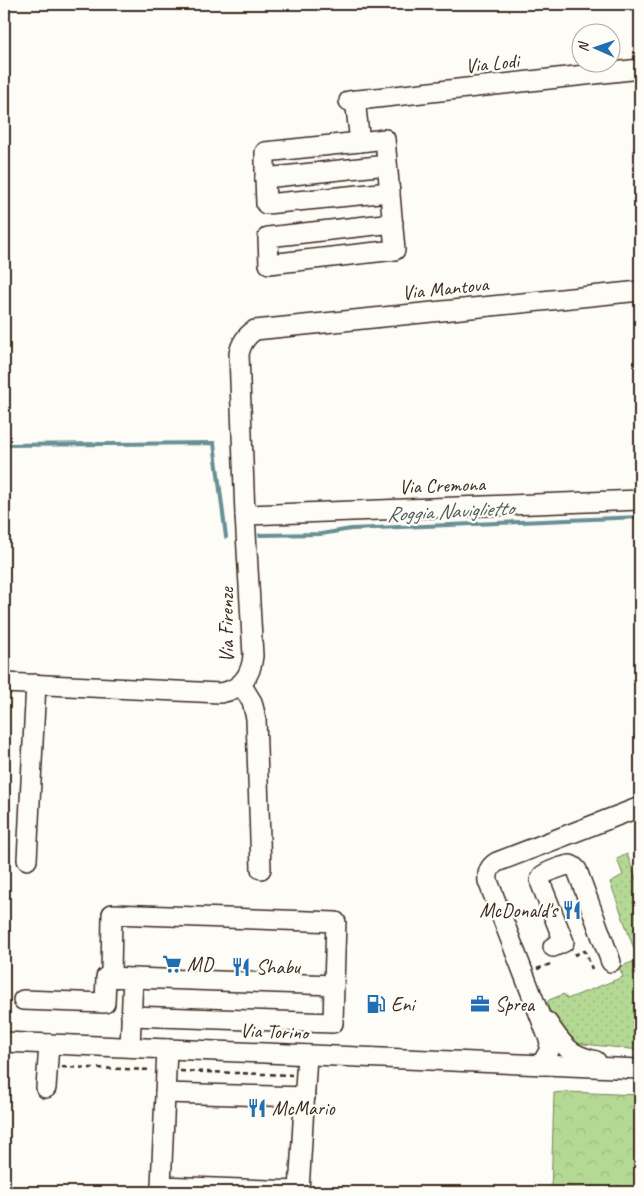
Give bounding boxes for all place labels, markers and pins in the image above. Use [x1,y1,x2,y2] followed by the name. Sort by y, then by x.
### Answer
[479,898,559,923] place label: McDonald's
[561,899,583,921] restaurant icon: McDonald's
[187,952,214,977] place label: MD
[161,953,183,975] supermarket icon: MD
[256,955,302,980] place label: Shabu
[230,956,252,978] restaurant icon: Shabu
[391,992,417,1017] place label: Eni
[495,992,536,1017] place label: Sprea
[365,993,387,1015] fuel station icon: Eni
[469,993,491,1015] office icon: Sprea
[272,1096,336,1121] place label: McMario
[246,1097,268,1119] restaurant icon: McMario

